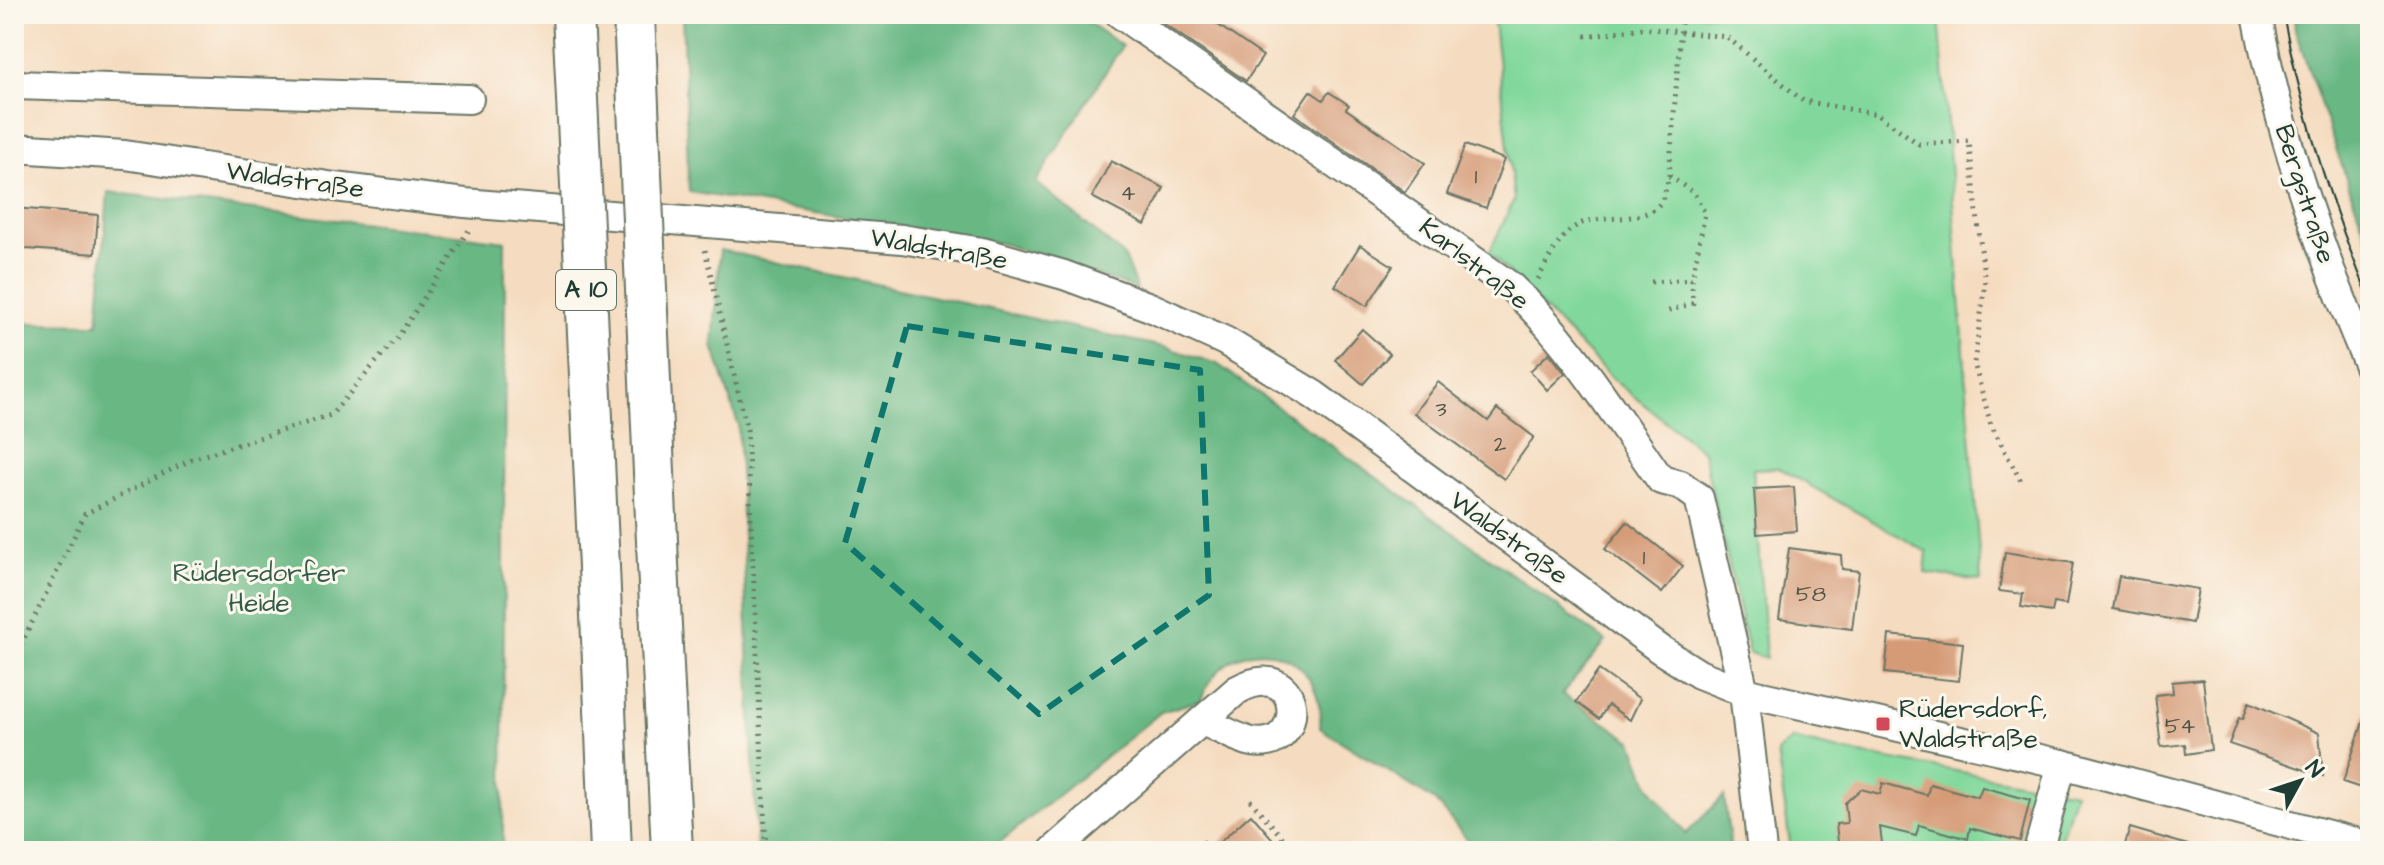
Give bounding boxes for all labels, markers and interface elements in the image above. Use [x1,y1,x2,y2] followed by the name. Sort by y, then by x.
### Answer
[2264,120,2344,269] street label: Bergstraße
[224,153,366,207] street label: Waldstraße
[1475,161,1478,192] house number: 1
[1121,178,1136,209] house number: 4
[1411,209,1537,319] street label: Karlstraße
[868,219,1010,279] street label: Waldstraße
[556,270,616,310] road number: A 10
[1435,394,1447,425] house number: 3
[1494,429,1507,460] house number: 2
[1442,483,1576,593] street label: Waldstraße
[1643,542,1646,573] house number: 1
[173,555,345,621] park label: Rüdersdorfer Heide
[1796,579,1826,610] house number: 58
[1899,691,2048,757] place label: Rüdersdorf, Waldstraße
[2165,711,2195,742] house number: 54
[1874,715,1892,733] marker: Rüdersdorf, Waldstraße
[2260,741,2340,821] north arrow
[2298,754,2331,785] text: N

